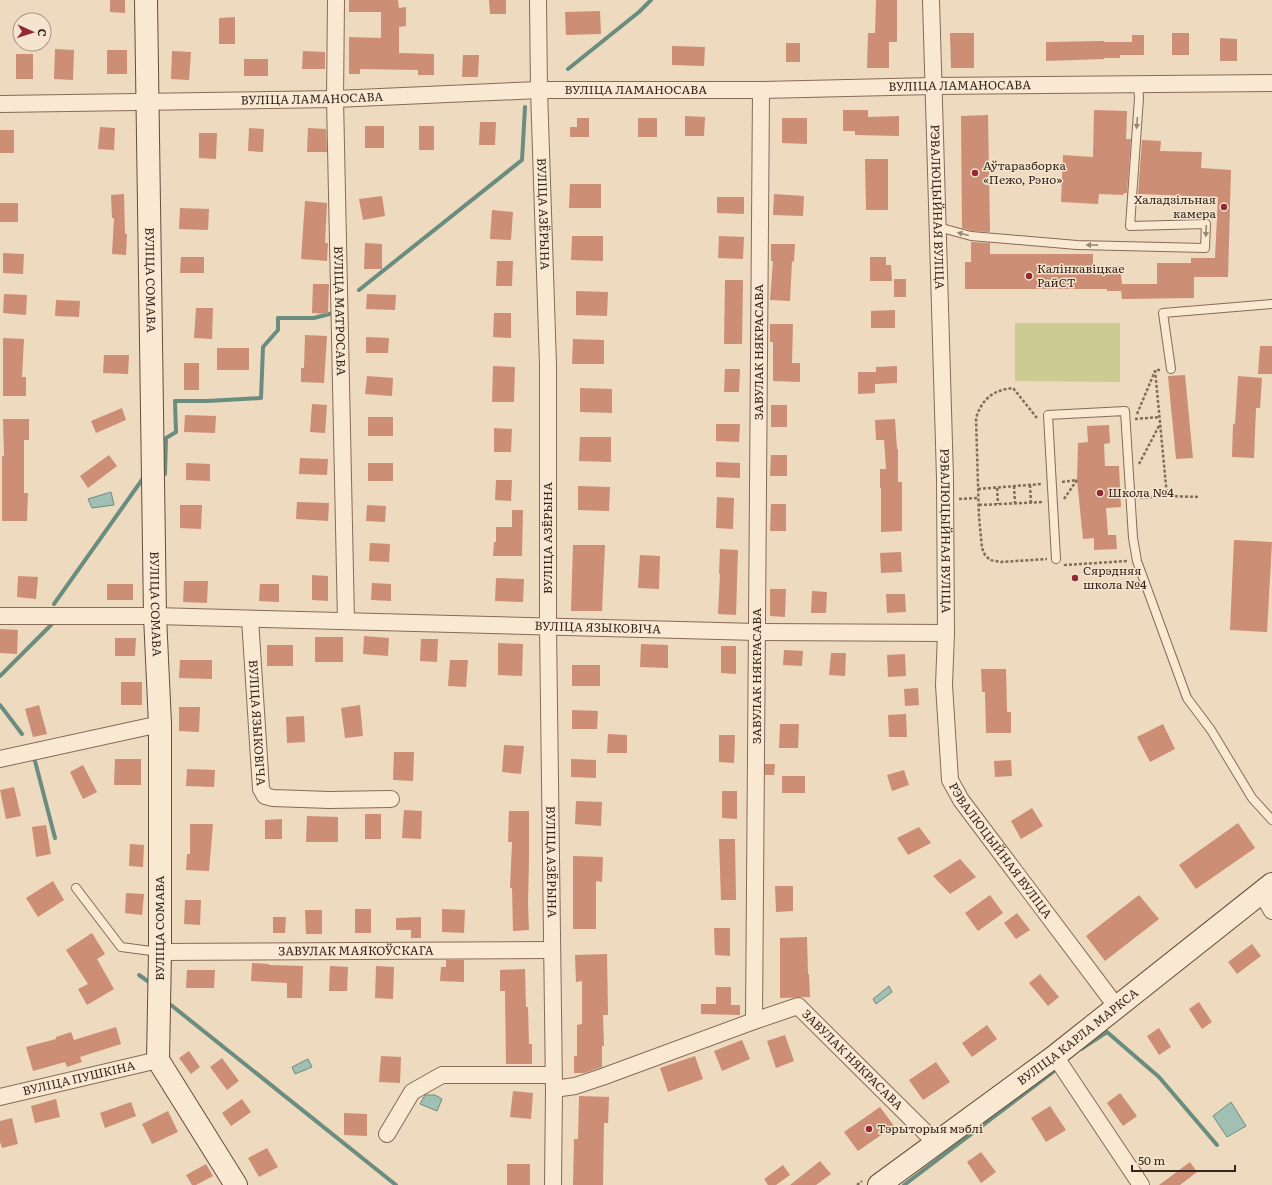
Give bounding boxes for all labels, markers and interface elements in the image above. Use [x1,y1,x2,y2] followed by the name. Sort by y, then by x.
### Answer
[12,12,52,52] north arrow
[35,28,51,37] text: С
[888,75,1031,95] street label: ВУЛІЦА ЛАМАНОСАВА
[564,80,707,98] street label: ВУЛІЦА ЛАМАНОСАВА
[241,87,384,108] street label: ВУЛІЦА ЛАМАНОСАВА
[1133,117,1140,129] one-way arrow
[927,124,949,290] street label: РЭВАЛЮЦЫЙНАЯ ВУЛІЦА
[983,156,1066,188] place label: Аўтаразборка «Пежо, Рэно»
[533,158,555,270] street label: ВУЛІЦА АЗЁРЫНА
[970,168,980,178] marker: Аўтаразборка «Пежо, Рэно»
[1134,190,1217,222] place label: Халадзільная камера
[1219,202,1229,212] marker: Халадзільная камера
[1202,225,1209,237] one-way arrow
[141,227,161,333] street label: ВУЛІЦА СОМАВА
[956,231,968,237] one-way arrow
[1085,242,1098,248] one-way arrow
[330,246,351,376] street label: ВУЛІЦА МАТРОСАВА
[1037,259,1124,291] place label: Калінкавіцкае РайСТ
[1024,271,1034,281] marker: Калінкавіцкае РайСТ
[749,284,767,420] street label: ЗАВУЛАК НЯКРАСАВА
[936,448,956,614] street label: РЭВАЛЮЦЫЙНАЯ ВУЛІЦА
[538,482,556,594] street label: ВУЛІЦА АЗЁРЫНА
[1108,483,1174,501] place label: Школа №4
[1095,488,1105,498] marker: Школа №4
[146,551,167,657] street label: ВУЛІЦА СОМАВА
[1083,561,1147,593] place label: Сярэдняя школа №4
[1070,573,1080,583] marker: Сярэдняя школа №4
[747,608,765,744] street label: ЗАВУЛАК НЯКРАСАВА
[535,616,661,637] street label: ВУЛІЦА ЯЗЫКОВІЧА
[245,659,271,786] street label: ВУЛІЦА ЯЗЫКОВІЧА
[945,779,1057,922] street label: РЭВАЛЮЦЫЙНАЯ ВУЛІЦА
[542,806,562,918] street label: ВУЛІЦА АЗЁРЫНА
[150,875,168,981] street label: ВУЛІЦА СОМАВА
[278,941,434,959] street label: ЗАВУЛАК МАЯКОЎСКАГА
[1013,983,1142,1089] street label: ВУЛІЦА КАРЛА МАРКСА
[798,1005,908,1114] street label: ЗАВУЛАК НЯКРАСАВА
[21,1056,137,1099] street label: ВУЛІЦА ПУШКІНА
[877,1119,983,1137] place label: Тэрыторыя мэблі
[864,1124,874,1134] marker: Тэрыторыя мэблі
[1132,1147,1235,1173] scale bar
[1138,1151,1165,1169] text: 50 m

